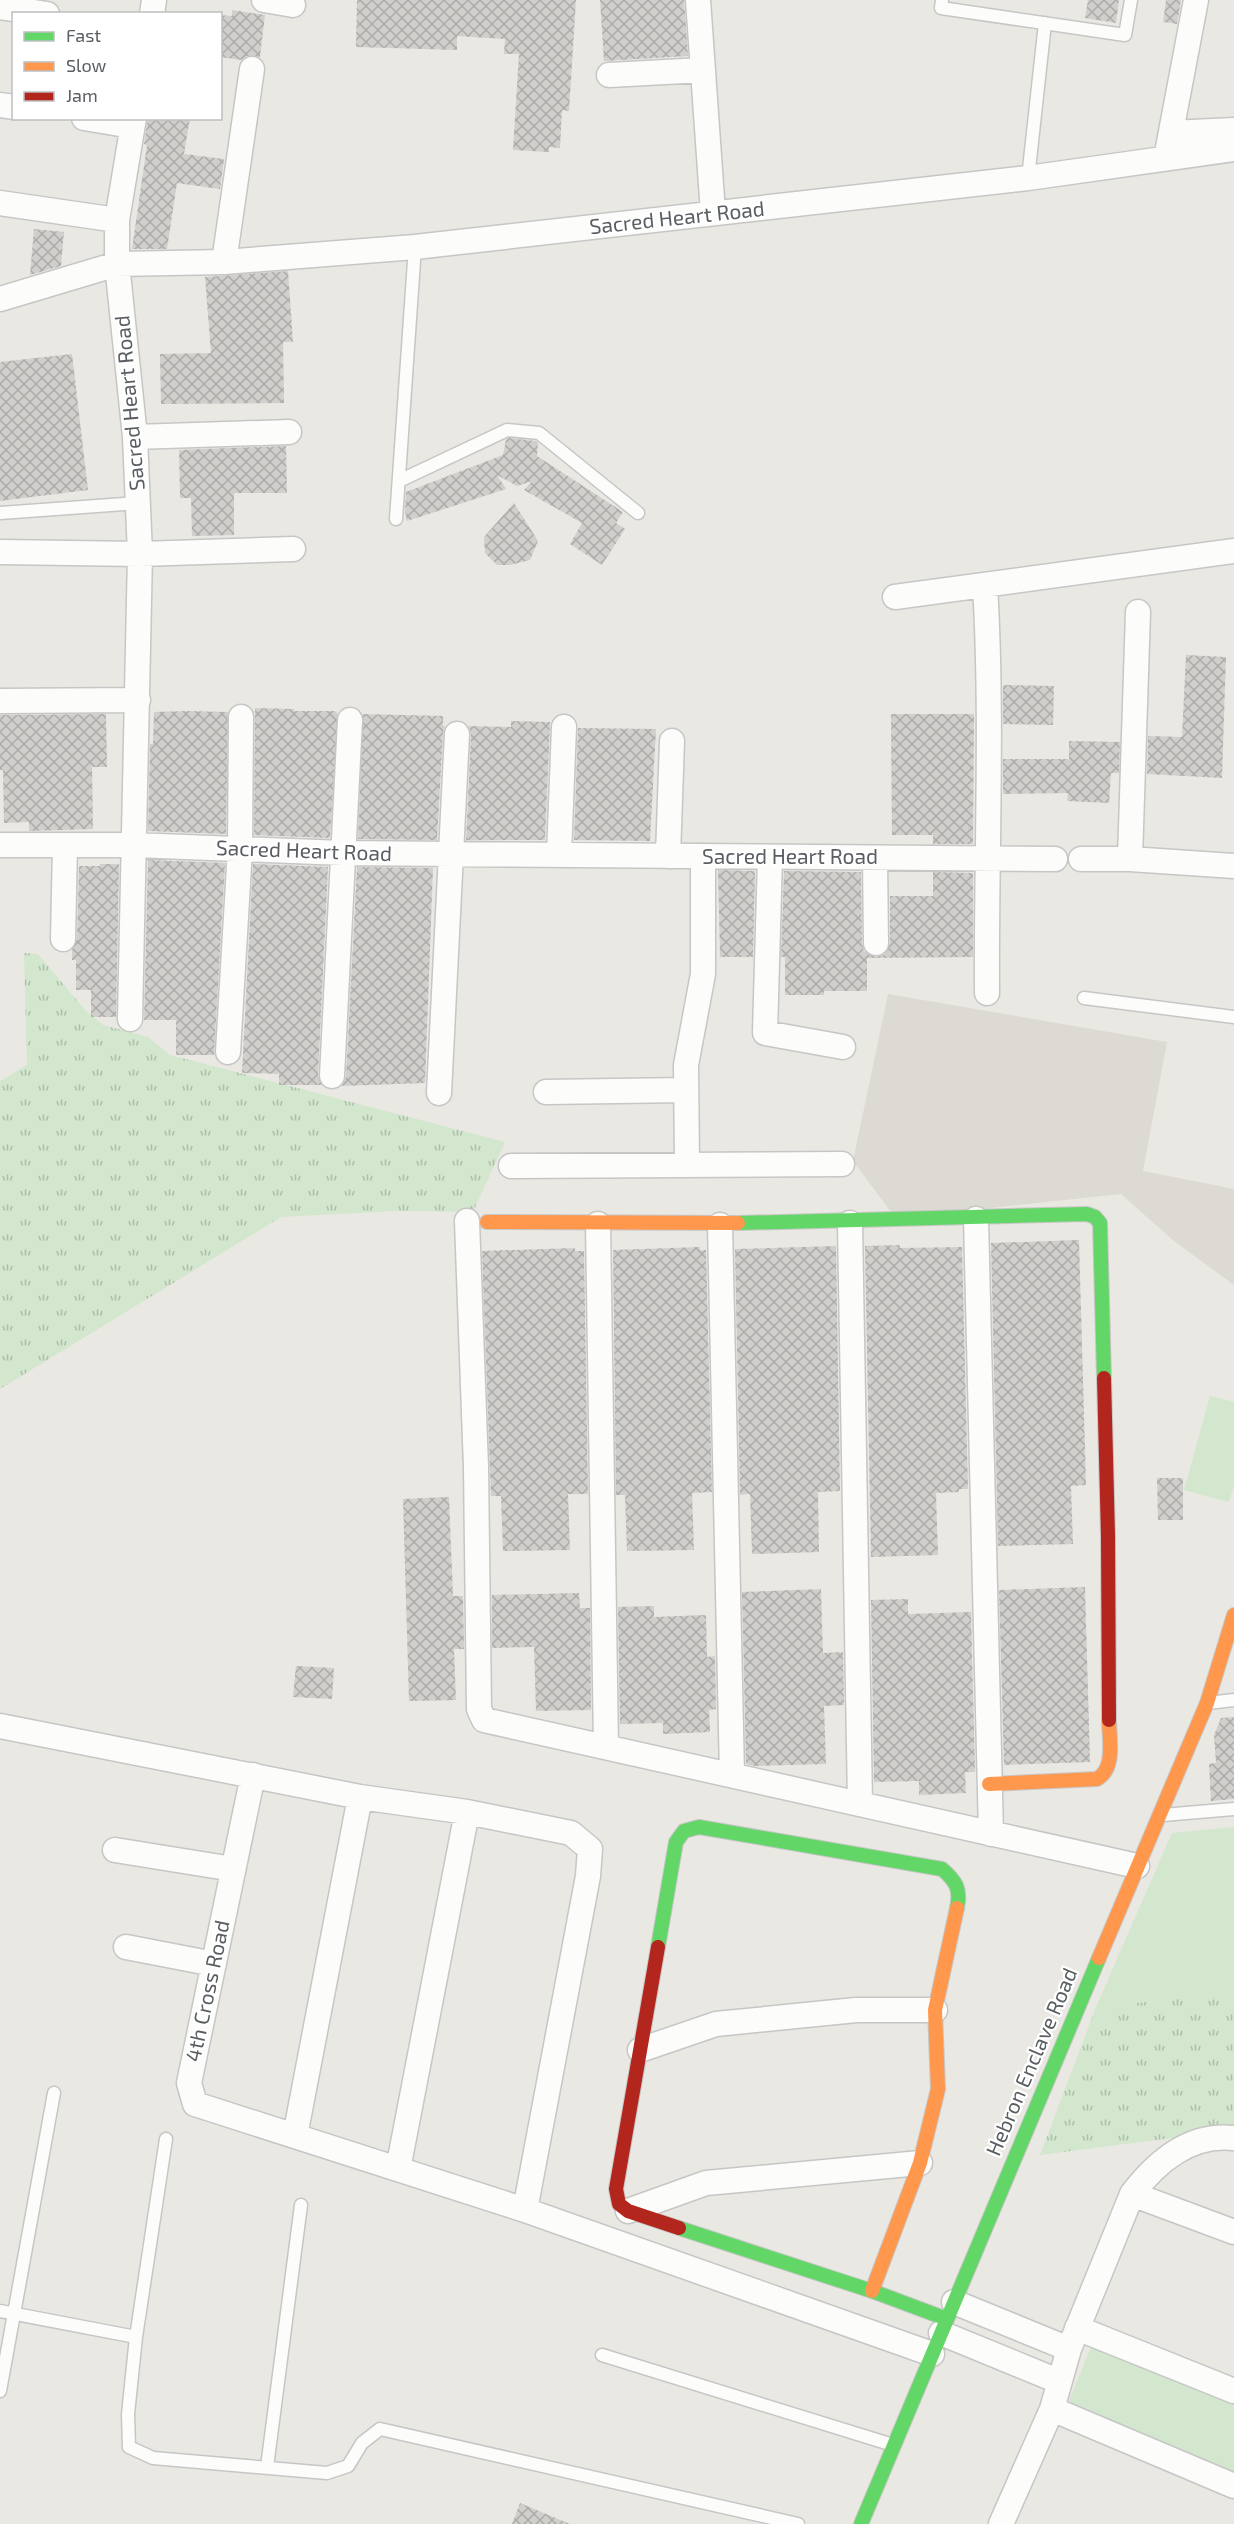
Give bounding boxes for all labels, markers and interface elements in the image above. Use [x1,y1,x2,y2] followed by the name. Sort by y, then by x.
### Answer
[12,12,222,120] legend
[66,24,101,46] text: Fast
[66,54,107,76] text: Slow
[66,84,98,106] text: Jam
[588,195,766,238] street label: Sacred Heart Road
[108,314,149,492] street label: Sacred Heart Road
[216,834,392,865] street label: Sacred Heart Road
[702,843,878,868] street label: Sacred Heart Road
[179,1918,234,2064] street label: 4th Cross Road
[980,1964,1082,2159] street label: Hebron Enclave Road

